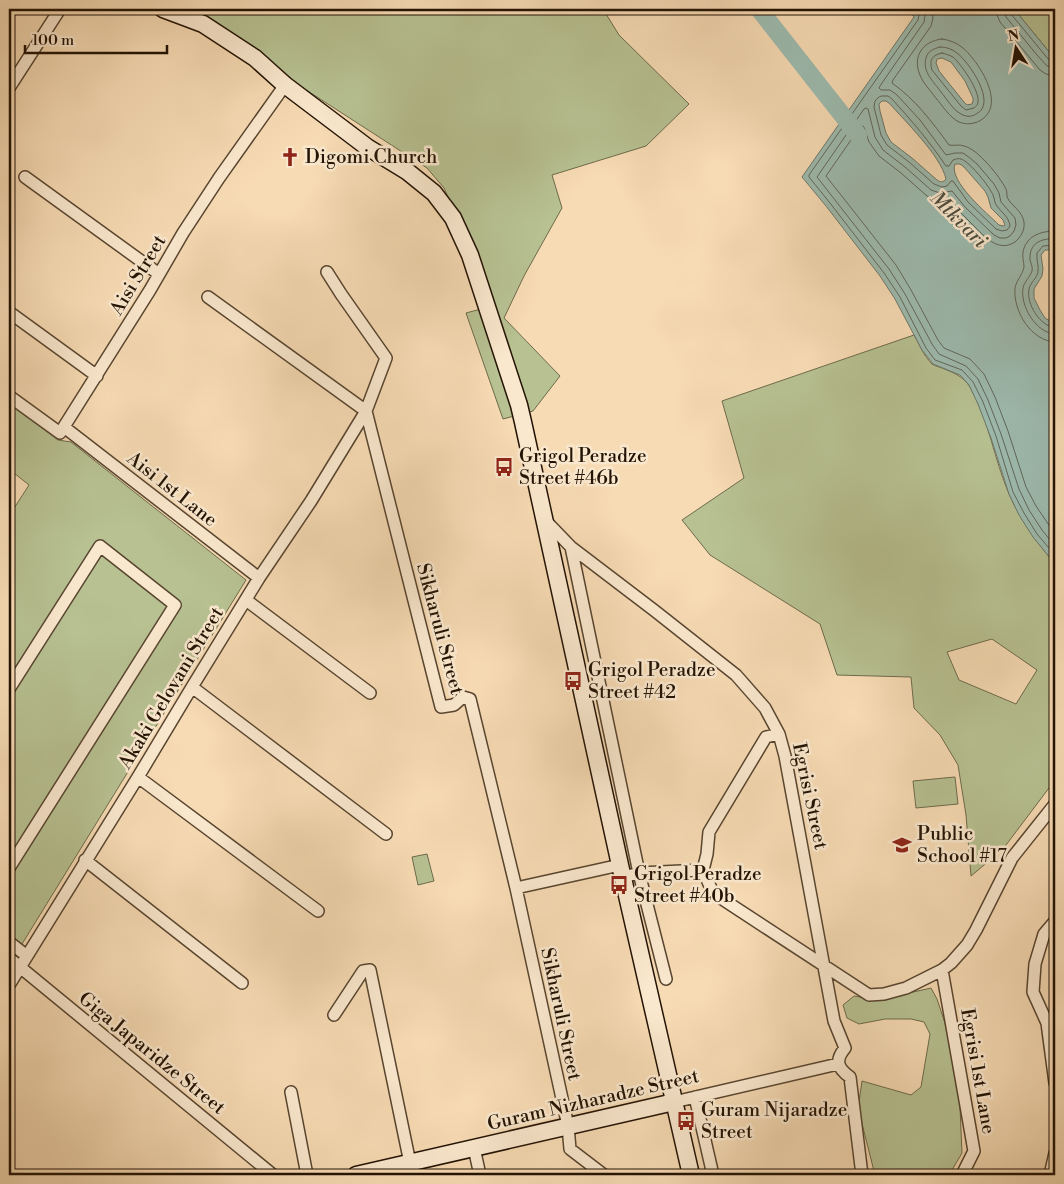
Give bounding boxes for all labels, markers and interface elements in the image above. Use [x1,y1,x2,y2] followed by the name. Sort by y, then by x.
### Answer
[25,22,168,54] scale bar
[992,22,1042,72] north arrow
[1006,26,1021,46] text: N
[32,31,74,50] text: 100 m
[305,145,437,169] place label: Digomi Church
[279,146,301,168] church icon: Digomi Church
[924,186,992,254] water label: Mtkvari
[104,230,171,320] street label: Aisi Street
[519,444,647,490] place label: Grigol Peradze Street #46b
[121,446,222,532] street label: Aisi 1st Lane
[493,456,515,478] bus stop icon: Grigol Peradze Street #46b
[411,561,469,698] street label: Sikharuli Street
[113,602,229,774] street label: Akaki Gelovani Street
[588,658,716,704] place label: Grigol Peradze Street #42
[562,670,584,692] bus stop icon: Grigol Peradze Street #42
[787,740,833,852] street label: Egrisi Street
[917,822,1007,868] place label: Public School #17
[891,834,913,856] school or university icon: Public School #17
[634,862,762,908] place label: Grigol Peradze Street #40b
[608,874,630,896] bus stop icon: Grigol Peradze Street #40b
[535,945,587,1083] street label: Sikharuli Street
[74,986,230,1120] street label: Giga Japaridze Street
[955,1006,1001,1136] street label: Egrisi 1st Lane
[485,1064,701,1136] street label: Guram Nizharadze Street
[701,1098,847,1144] place label: Guram Nijaradze Street
[675,1110,697,1132] bus stop icon: Guram Nijaradze Street

